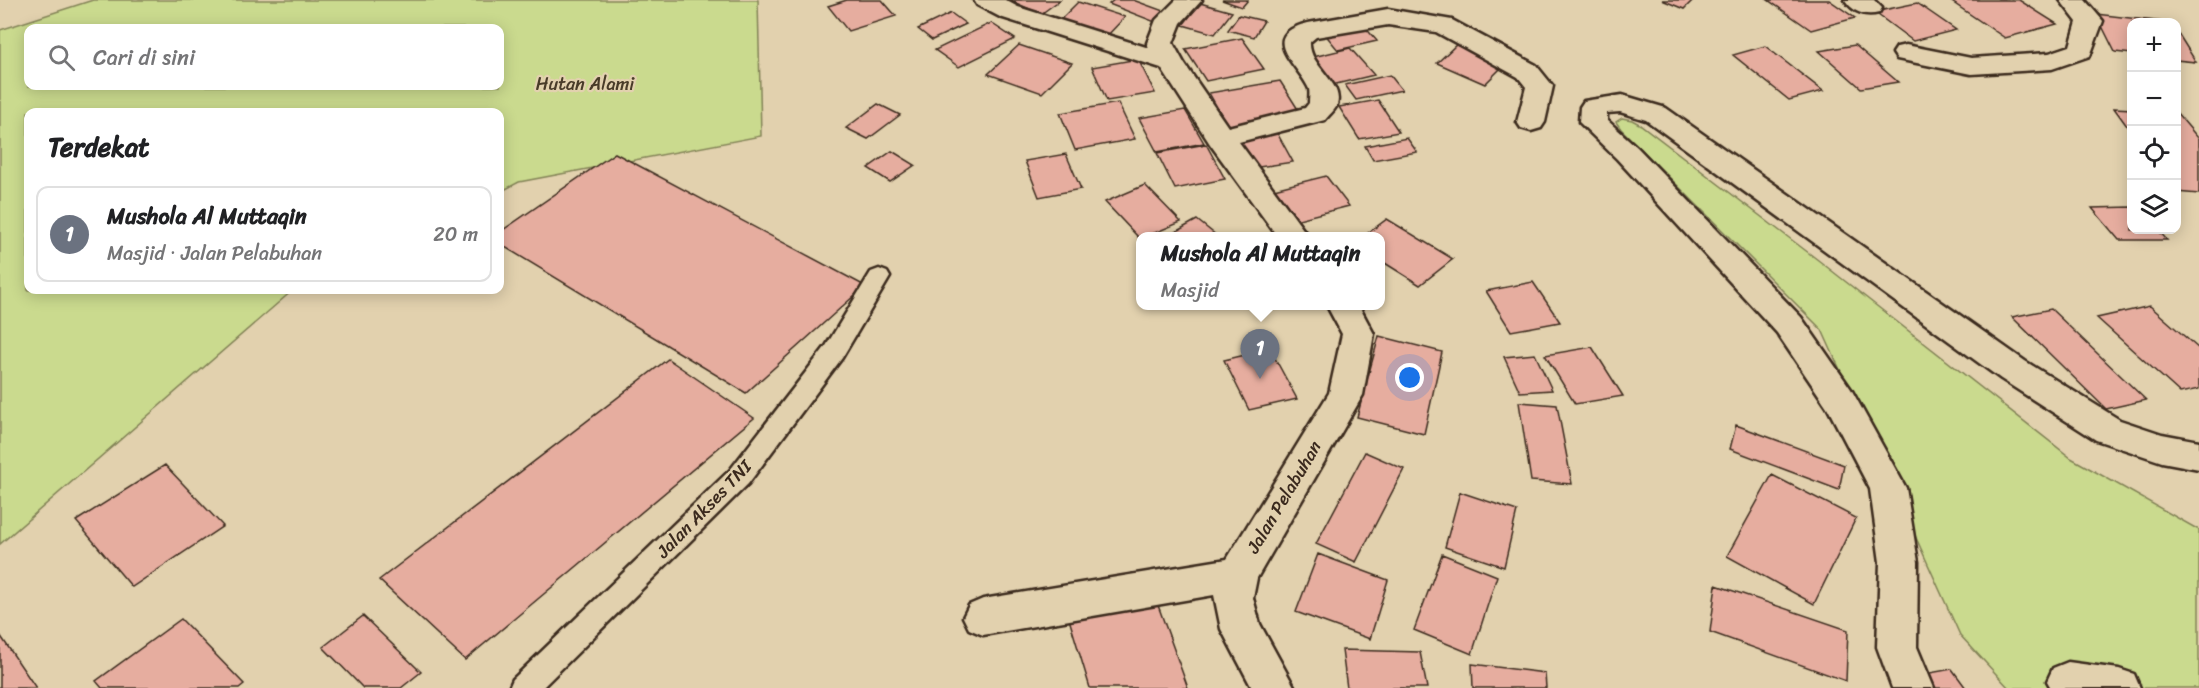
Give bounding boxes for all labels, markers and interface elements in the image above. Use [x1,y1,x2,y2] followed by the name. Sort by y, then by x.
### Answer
[2127,18,2181,234] map controls
[2127,18,2181,72] button: +
[24,24,504,90] search box
[93,38,195,77] text: Cari di sini
[45,41,78,74] icon: search
[536,68,635,100] park label: Hutan Alami
[2127,72,2181,126] button: −
[48,124,149,170] text: Terdekat
[2127,126,2181,180] button: locate
[2127,180,2181,234] button: layers
[107,197,307,236] text: Mushola Al Muttaqin
[65,217,74,252] text: 1
[433,217,478,252] text: 20 m
[1136,232,1385,310] popup
[1161,234,1360,273] text: Mushola Al Muttaqin
[107,236,322,271] text: Masjid · Jalan Pelabuhan
[1161,273,1219,308] text: Masjid
[1240,330,1280,379] pin: 1
[1395,363,1424,392] your location
[1237,434,1331,561] street label: Jalan Pelabuhan
[648,451,761,567] street label: Jalan Akses TNI

